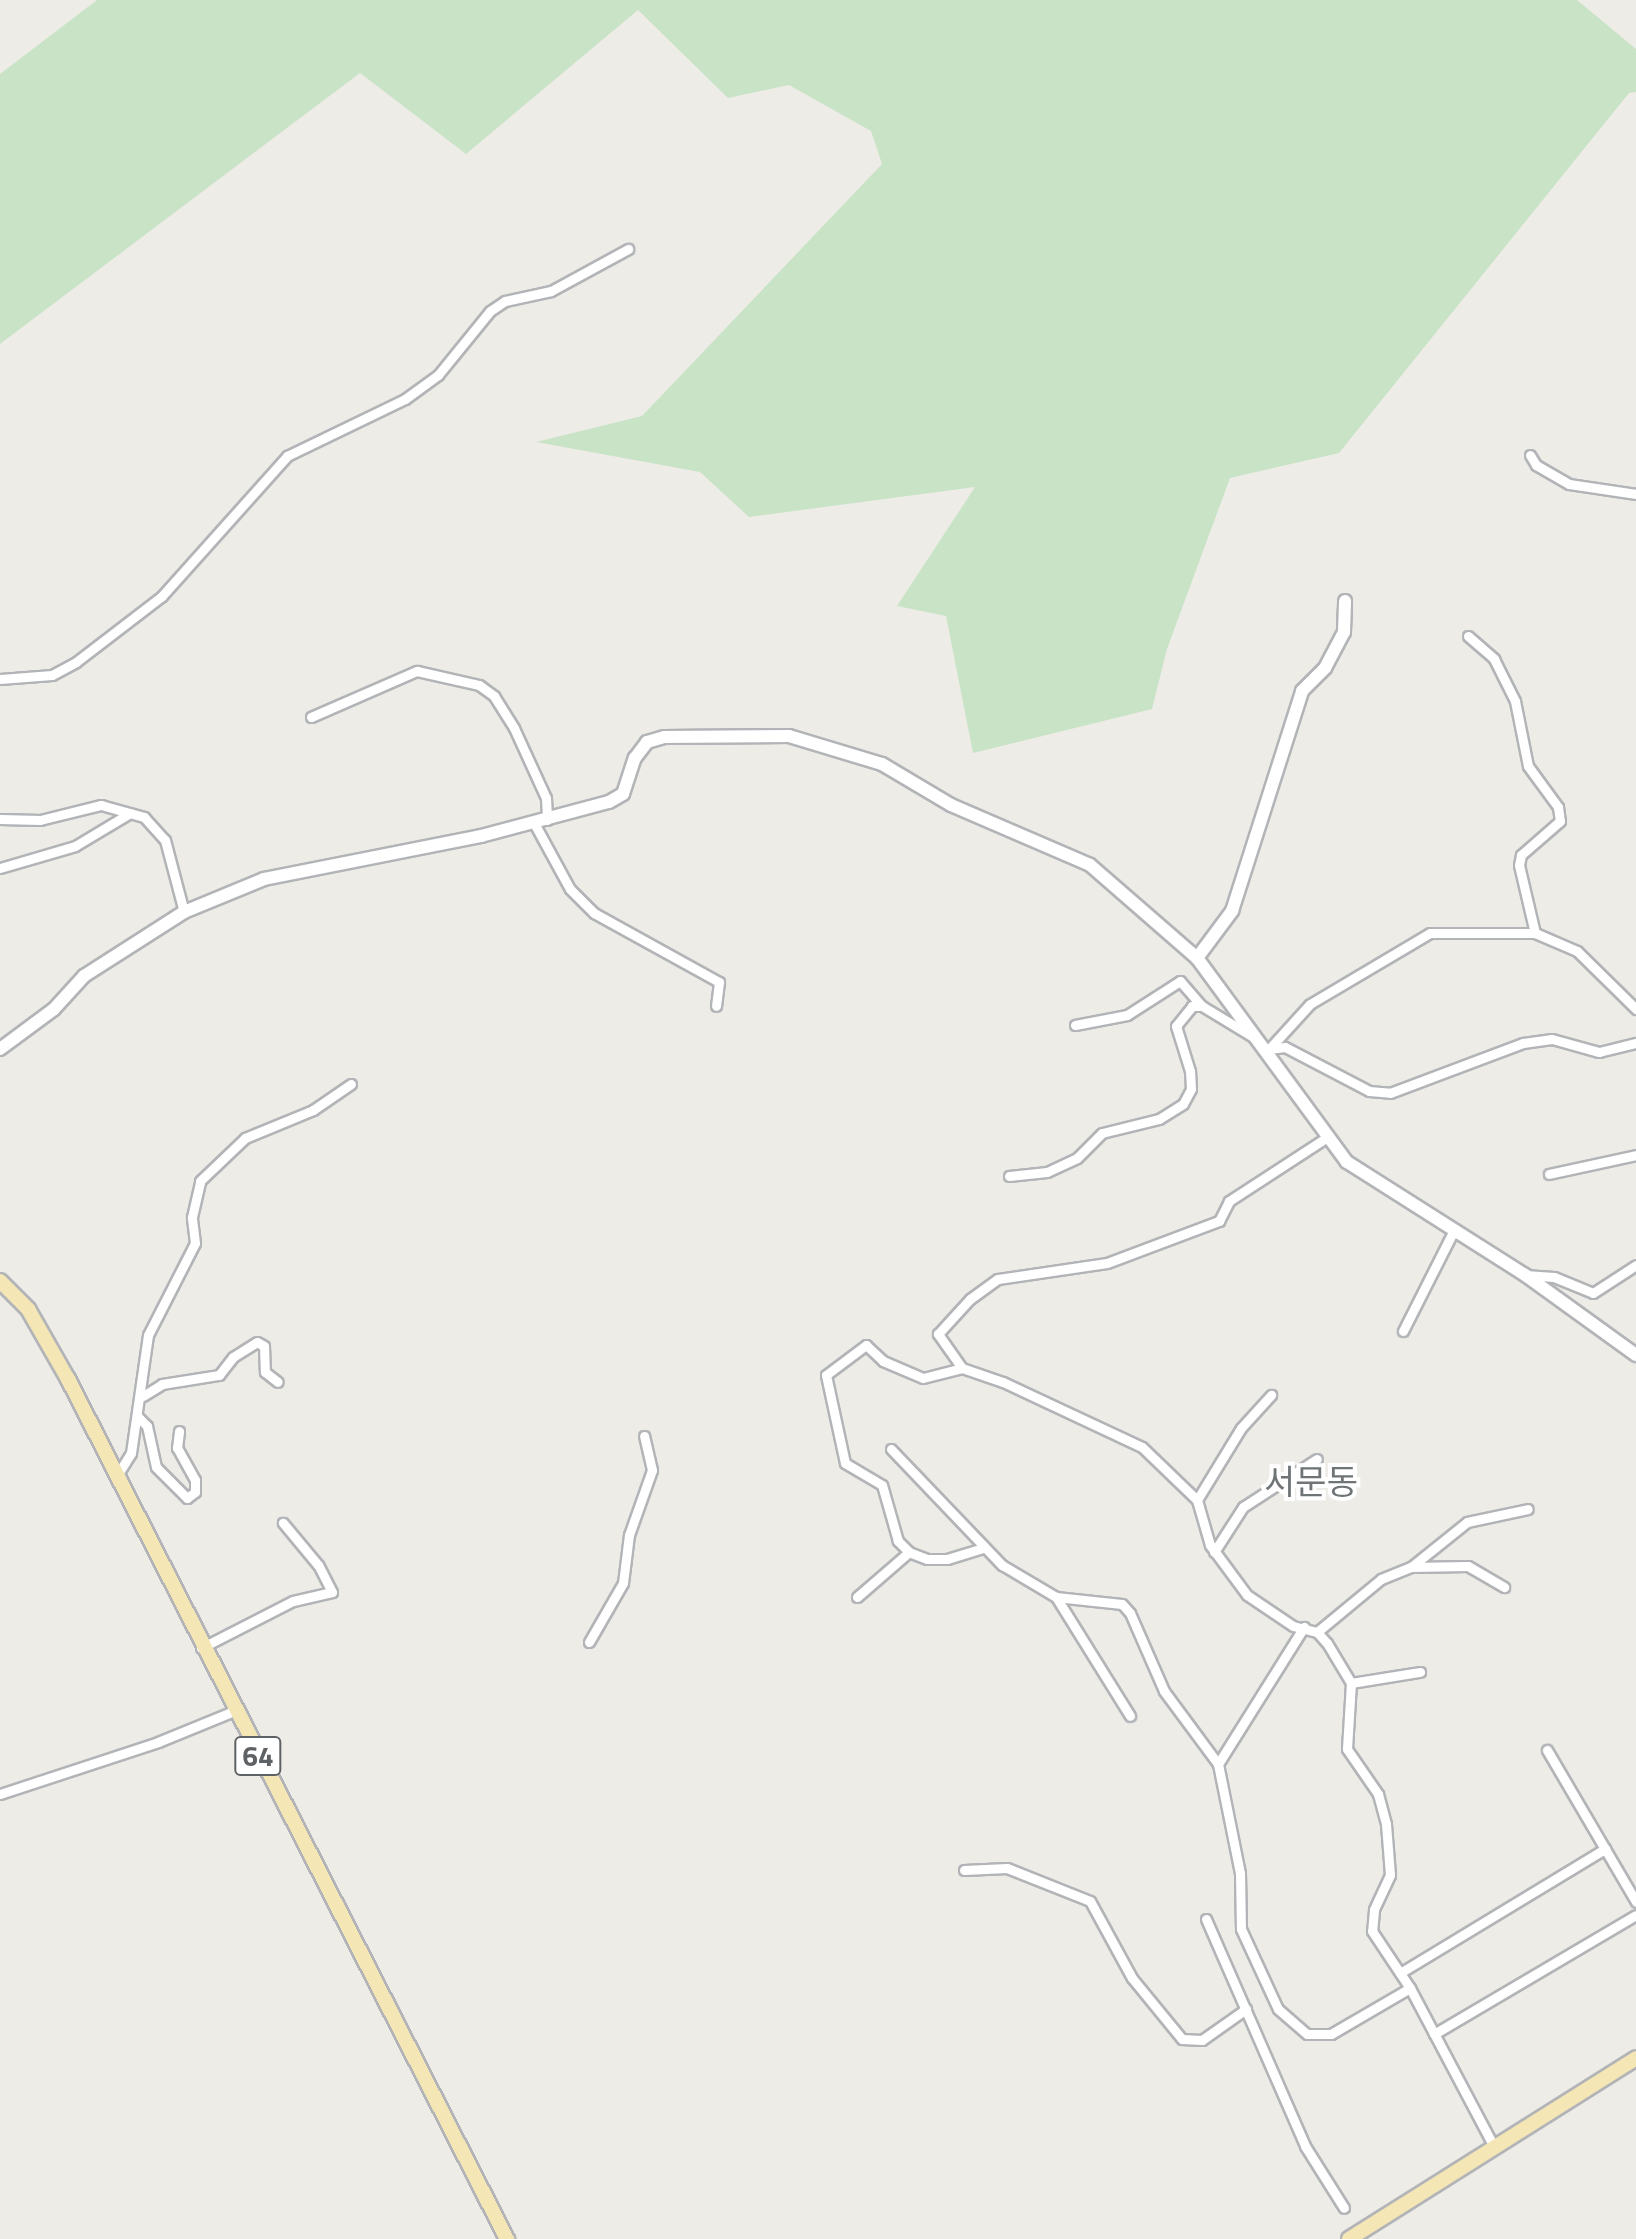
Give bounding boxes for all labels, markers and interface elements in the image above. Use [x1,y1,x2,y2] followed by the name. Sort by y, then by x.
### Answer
[1264,1462,1358,1502] district label: 서문동
[234,1732,282,1780] road number: 64

